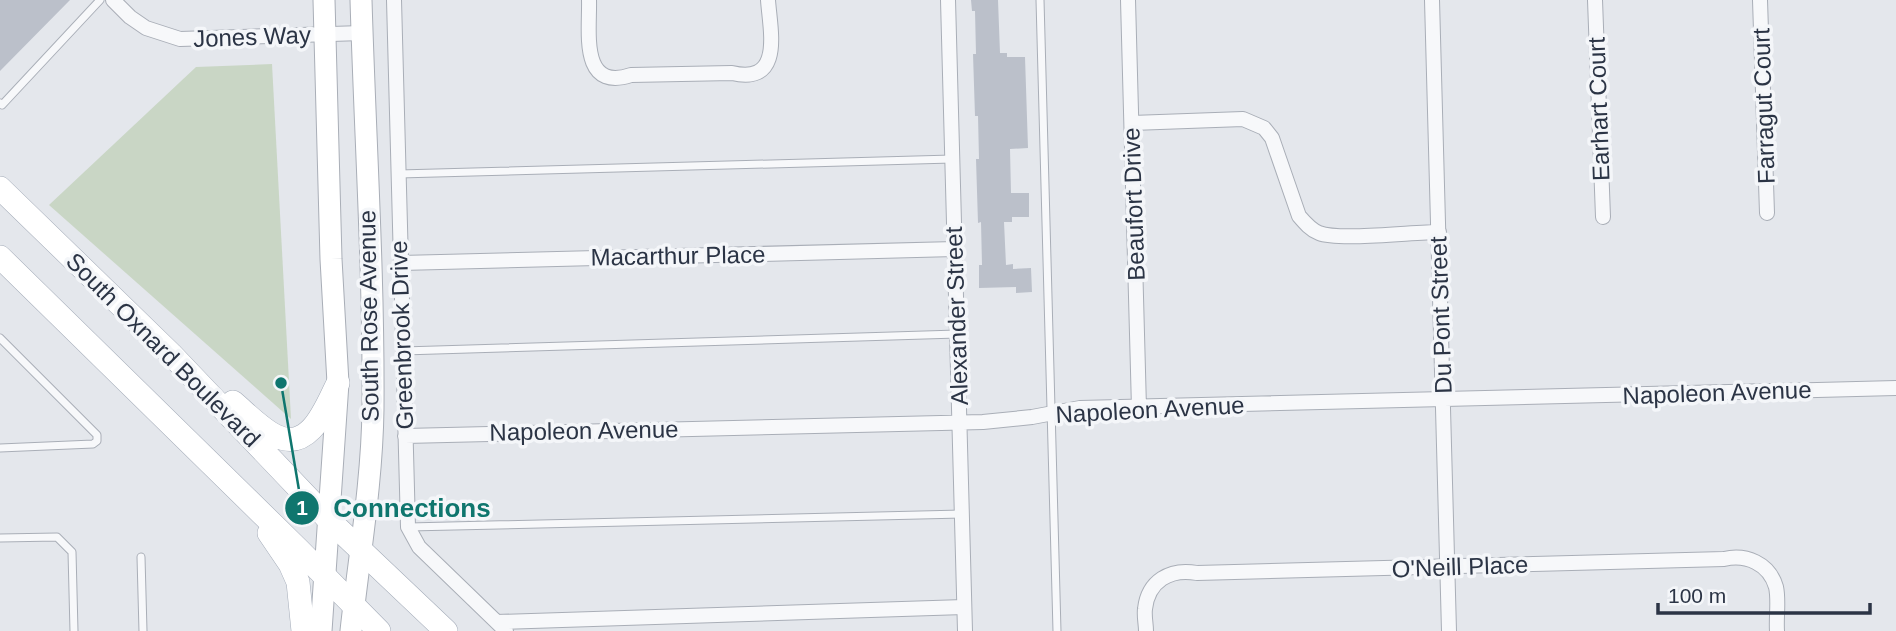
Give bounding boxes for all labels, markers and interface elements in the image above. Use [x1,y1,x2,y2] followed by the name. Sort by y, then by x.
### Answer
[193,21,311,52] street label: Jones Way
[1747,27,1780,184] street label: Farragut Court
[1582,36,1615,181] street label: Earhart Court
[1117,127,1150,281] street label: Beaufort Drive
[353,210,384,422] street label: South Rose Avenue
[940,226,973,406] street label: Alexander Street
[1424,236,1457,394] street label: Du Pont Street
[385,240,418,430] street label: Greenbrook Drive
[590,240,766,271] street label: Macarthur Place
[61,247,266,452] street label: South Oxnard Boulevard
[1622,376,1812,409] street label: Napoleon Avenue
[1055,391,1245,428] street label: Napoleon Avenue
[489,415,679,446] street label: Napoleon Avenue
[285,484,505,531] callout: Connections
[333,493,491,523] text: Connections
[296,496,308,519] text: 1
[1391,551,1529,582] street label: O'Neill Place
[1658,572,1870,616] scale bar
[1668,584,1726,607] text: 100 m

